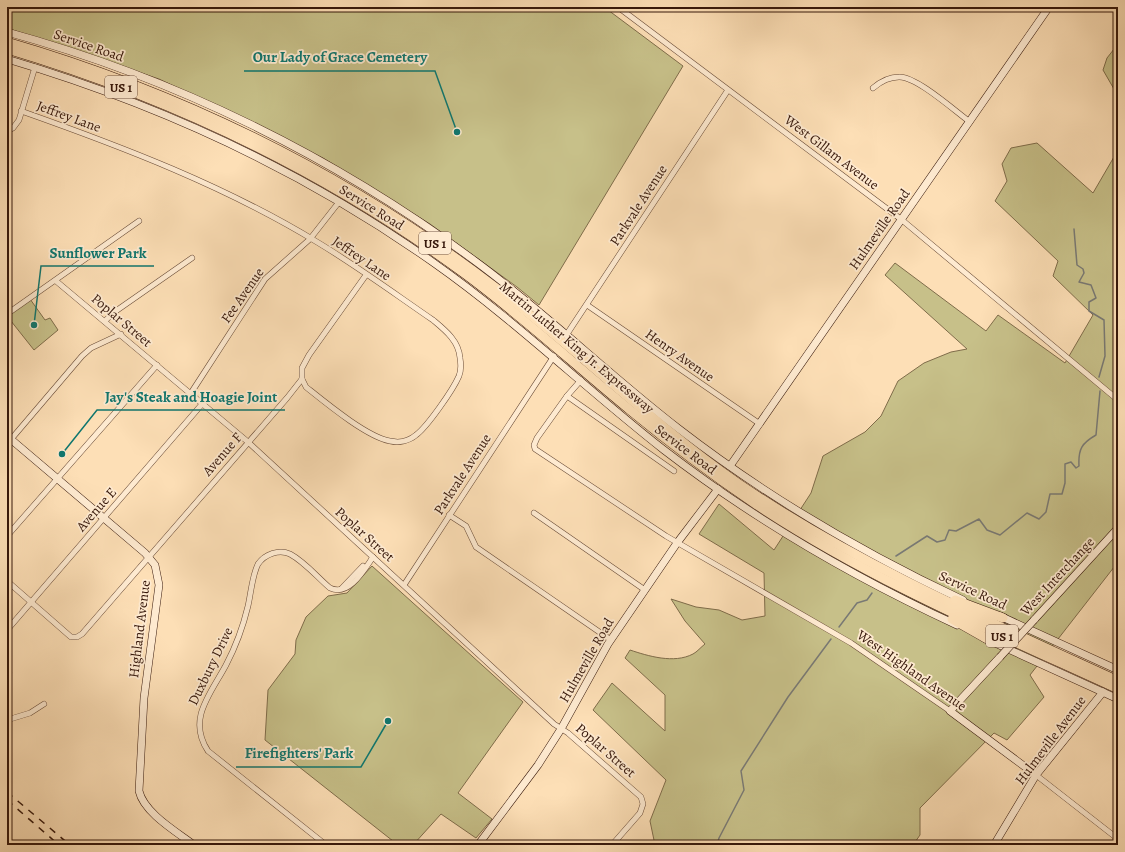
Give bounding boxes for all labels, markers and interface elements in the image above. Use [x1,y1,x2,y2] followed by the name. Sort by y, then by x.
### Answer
[51,25,127,67] street label: Service Road
[244,44,435,71] callout: Our Lady of Grace Cemetery
[253,47,428,67] text: Our Lady of Grace Cemetery
[105,76,137,98] road number: US 1
[34,96,104,137] street label: Jeffrey Lane
[780,110,883,194] street label: West Gillam Avenue
[605,161,672,249] street label: Parkvale Avenue
[336,180,408,235] street label: Service Road
[844,185,915,274] street label: Hulmeville Road
[329,232,395,285] street label: Jeffrey Lane
[419,232,451,254] road number: US 1
[41,239,154,266] callout: Sunflower Park
[49,243,147,263] text: Sunflower Park
[216,264,268,327] street label: Fee Avenue
[495,277,659,418] street label: Martin Luther King Jr. Expressway
[87,289,156,352] street label: Poplar Street
[641,325,718,386] street label: Henry Avenue
[97,383,285,410] callout: Jay's Steak and Hoagie Joint
[105,387,277,407] text: Jay's Steak and Hoagie Joint
[651,420,721,479] street label: Service Road
[198,429,246,481] street label: Avenue F
[429,430,496,518] street label: Parkvale Avenue
[71,483,121,536] street label: Avenue E
[331,503,399,566] street label: Poplar Street
[1015,533,1099,620] street label: West Interchange
[936,566,1010,615] street label: Service Road
[124,579,155,679] street label: Highland Avenue
[555,614,619,706] street label: Hulmeville Road
[183,624,238,708] street label: Duxbury Drive
[852,625,970,715] street label: West Highland Avenue
[986,625,1018,647] road number: US 1
[1011,692,1090,789] street label: Hulmeville Avenue
[572,719,640,782] street label: Poplar Street
[236,740,361,767] callout: Firefighters' Park
[245,743,354,763] text: Firefighters' Park

